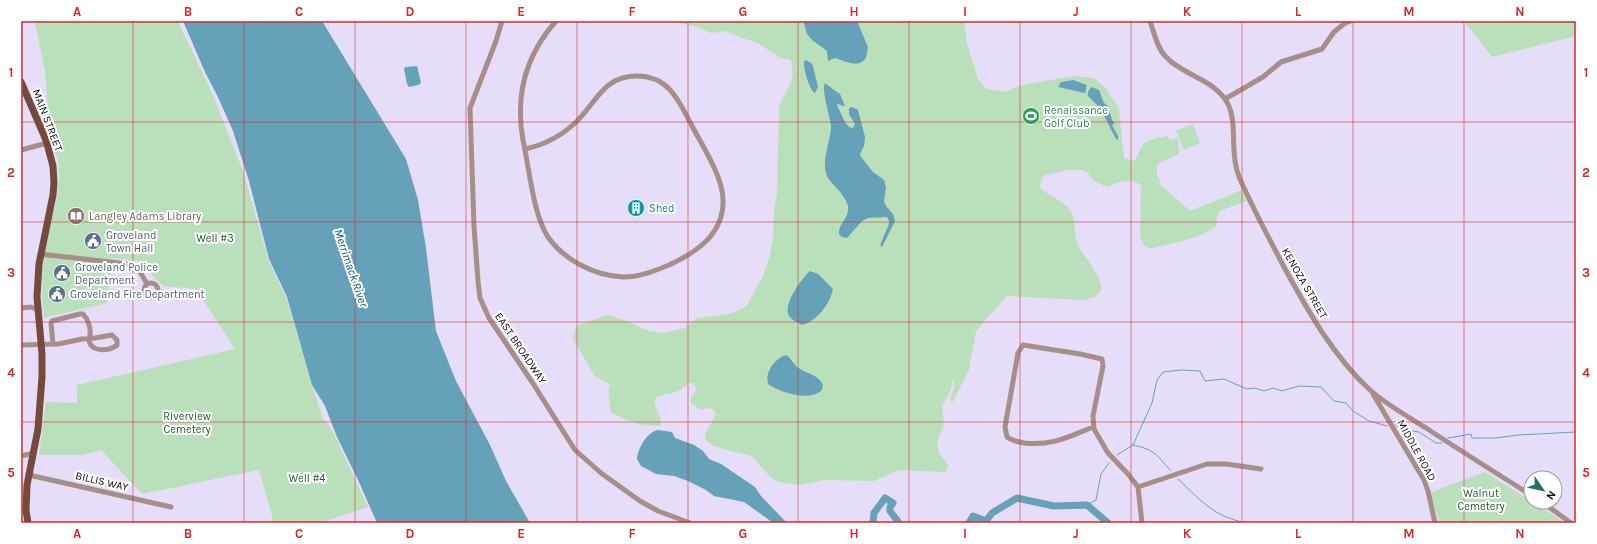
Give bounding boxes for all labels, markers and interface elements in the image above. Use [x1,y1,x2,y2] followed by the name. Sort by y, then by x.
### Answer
[73,4,81,19] text: A
[184,4,192,19] text: B
[295,4,303,19] text: C
[406,4,415,19] text: D
[517,4,525,19] text: E
[628,4,636,19] text: F
[739,4,747,19] text: G
[849,4,859,19] text: H
[963,4,967,19] text: I
[1073,4,1079,19] text: J
[1183,4,1192,19] text: K
[1295,4,1302,19] text: L
[1403,4,1415,19] text: M
[1515,4,1525,19] text: N
[9,65,13,80] text: 1
[1584,65,1588,80] text: 1
[30,87,66,154] street label: MAIN STREET
[1044,104,1108,130] place label: Renaissance Golf Club
[1021,106,1041,126] sports icon: Renaissance Golf Club
[7,165,15,180] text: 2
[1582,165,1590,180] text: 2
[626,198,646,218] building icon: Shed
[649,202,674,215] place label: Shed
[66,206,86,226] library icon: Langley Adams Library
[89,210,201,223] place label: Langley Adams Library
[331,227,371,310] water label: Merrimack River
[106,229,157,255] place label: Groveland Town Hall
[83,231,103,251] public building icon: Groveland Town Hall
[196,232,234,245] park label: Well #3
[1279,245,1330,321] street label: KENOZA STREET
[75,261,158,287] place label: Groveland Police Department
[52,263,72,283] public building icon: Groveland Police Department
[7,265,15,280] text: 3
[1582,265,1590,280] text: 3
[47,284,67,304] public building icon: Groveland Fire Department
[70,288,205,301] place label: Groveland Fire Department
[492,310,549,386] street label: EAST BROADWAY
[7,365,15,380] text: 4
[1582,365,1590,380] text: 4
[163,410,211,436] park label: Riverview Cemetery
[1394,417,1439,483] street label: MIDDLE ROAD
[7,465,15,480] text: 5
[1582,465,1590,480] text: 5
[74,469,130,494] street label: BILLIS WAY
[1523,470,1563,510] north arrow
[289,472,325,485] park label: Well #4
[1457,487,1505,513] park label: Walnut Cemetery
[1543,488,1558,502] text: N
[73,526,81,541] text: A
[184,526,192,541] text: B
[295,526,303,541] text: C
[406,526,415,541] text: D
[517,526,525,541] text: E
[628,526,636,541] text: F
[739,526,747,541] text: G
[849,526,859,541] text: H
[963,526,967,541] text: I
[1073,526,1079,541] text: J
[1183,526,1192,541] text: K
[1295,526,1302,541] text: L
[1403,526,1415,541] text: M
[1515,526,1525,541] text: N

